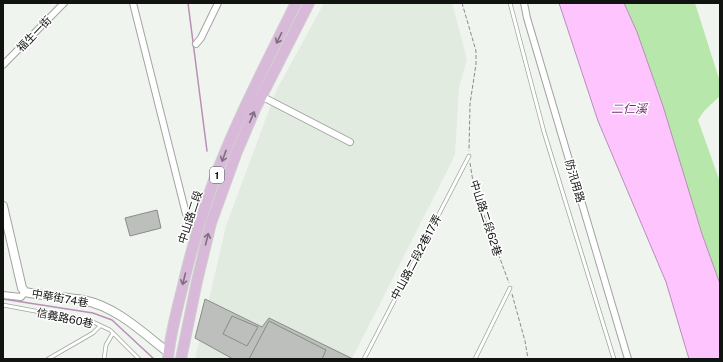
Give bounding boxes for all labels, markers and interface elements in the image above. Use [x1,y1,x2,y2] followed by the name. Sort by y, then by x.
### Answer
[14,14,54,54] street label: 福生一街
[275,32,282,44] one-way arrow
[611,102,649,116] water label: 二仁溪
[248,111,256,123] one-way arrow
[220,149,227,162] one-way arrow
[563,158,587,204] street label: 防汛用路
[210,167,224,183] road number: 1
[468,178,504,258] street label: 中山路二段62巷
[176,189,204,245] street label: 中山路二段
[388,212,444,302] street label: 中山路二段2巷17弄
[204,233,211,246] one-way arrow
[180,272,188,285] one-way arrow
[31,287,89,309] street label: 中華街74巷
[36,306,94,330] street label: 信義路60巷

